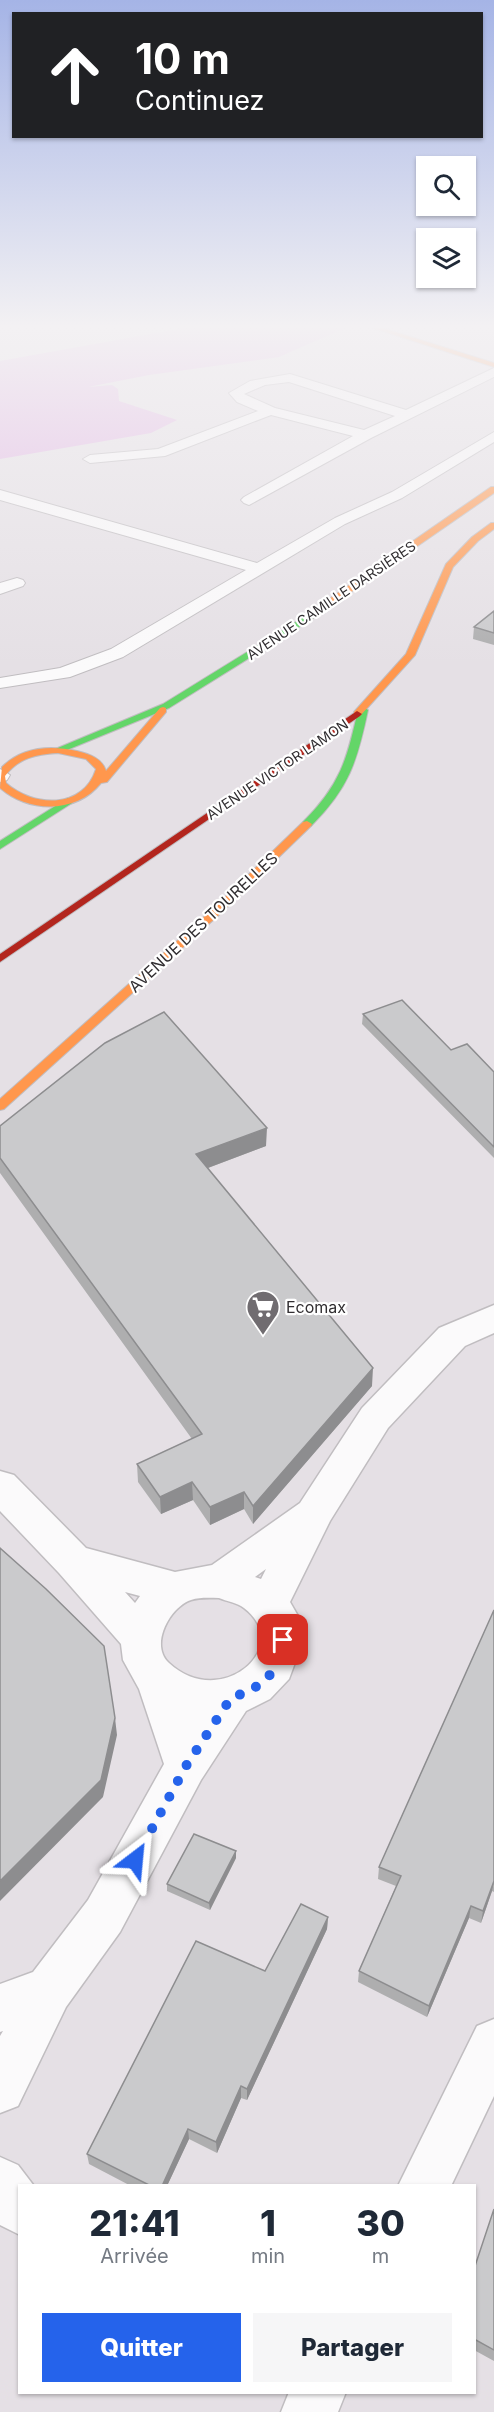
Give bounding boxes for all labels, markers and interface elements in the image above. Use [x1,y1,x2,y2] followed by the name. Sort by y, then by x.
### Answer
[135,33,230,84] text: 10 m
[36,36,114,114] icon: ahead
[135,84,264,117] text: Continuez
[416,156,476,288] map controls
[416,156,476,216] button: search
[416,228,476,288] button: layers
[243,537,419,663] street label: AVENUE CAMILLE DARSIÈRES
[203,715,351,823] street label: AVENUE VICTOR LAMON
[124,848,282,996] street label: AVENUE DES TOURELLES
[245,1289,281,1336] supermarket icon: Ecomax
[286,1297,346,1317] place label: Ecomax
[257,1614,308,1665] pin
[266,1623,299,1656] icon: arrive
[103,1828,167,1892] position arrow
[89,2201,180,2245] text: 21:41
[260,2201,276,2245] text: 1
[356,2201,405,2245] text: 30
[100,2244,169,2268] text: Arrivée
[251,2244,285,2268] text: min
[372,2244,389,2268] text: m
[42,2313,241,2382] button: Quitter
[253,2313,452,2382] button: Partager

